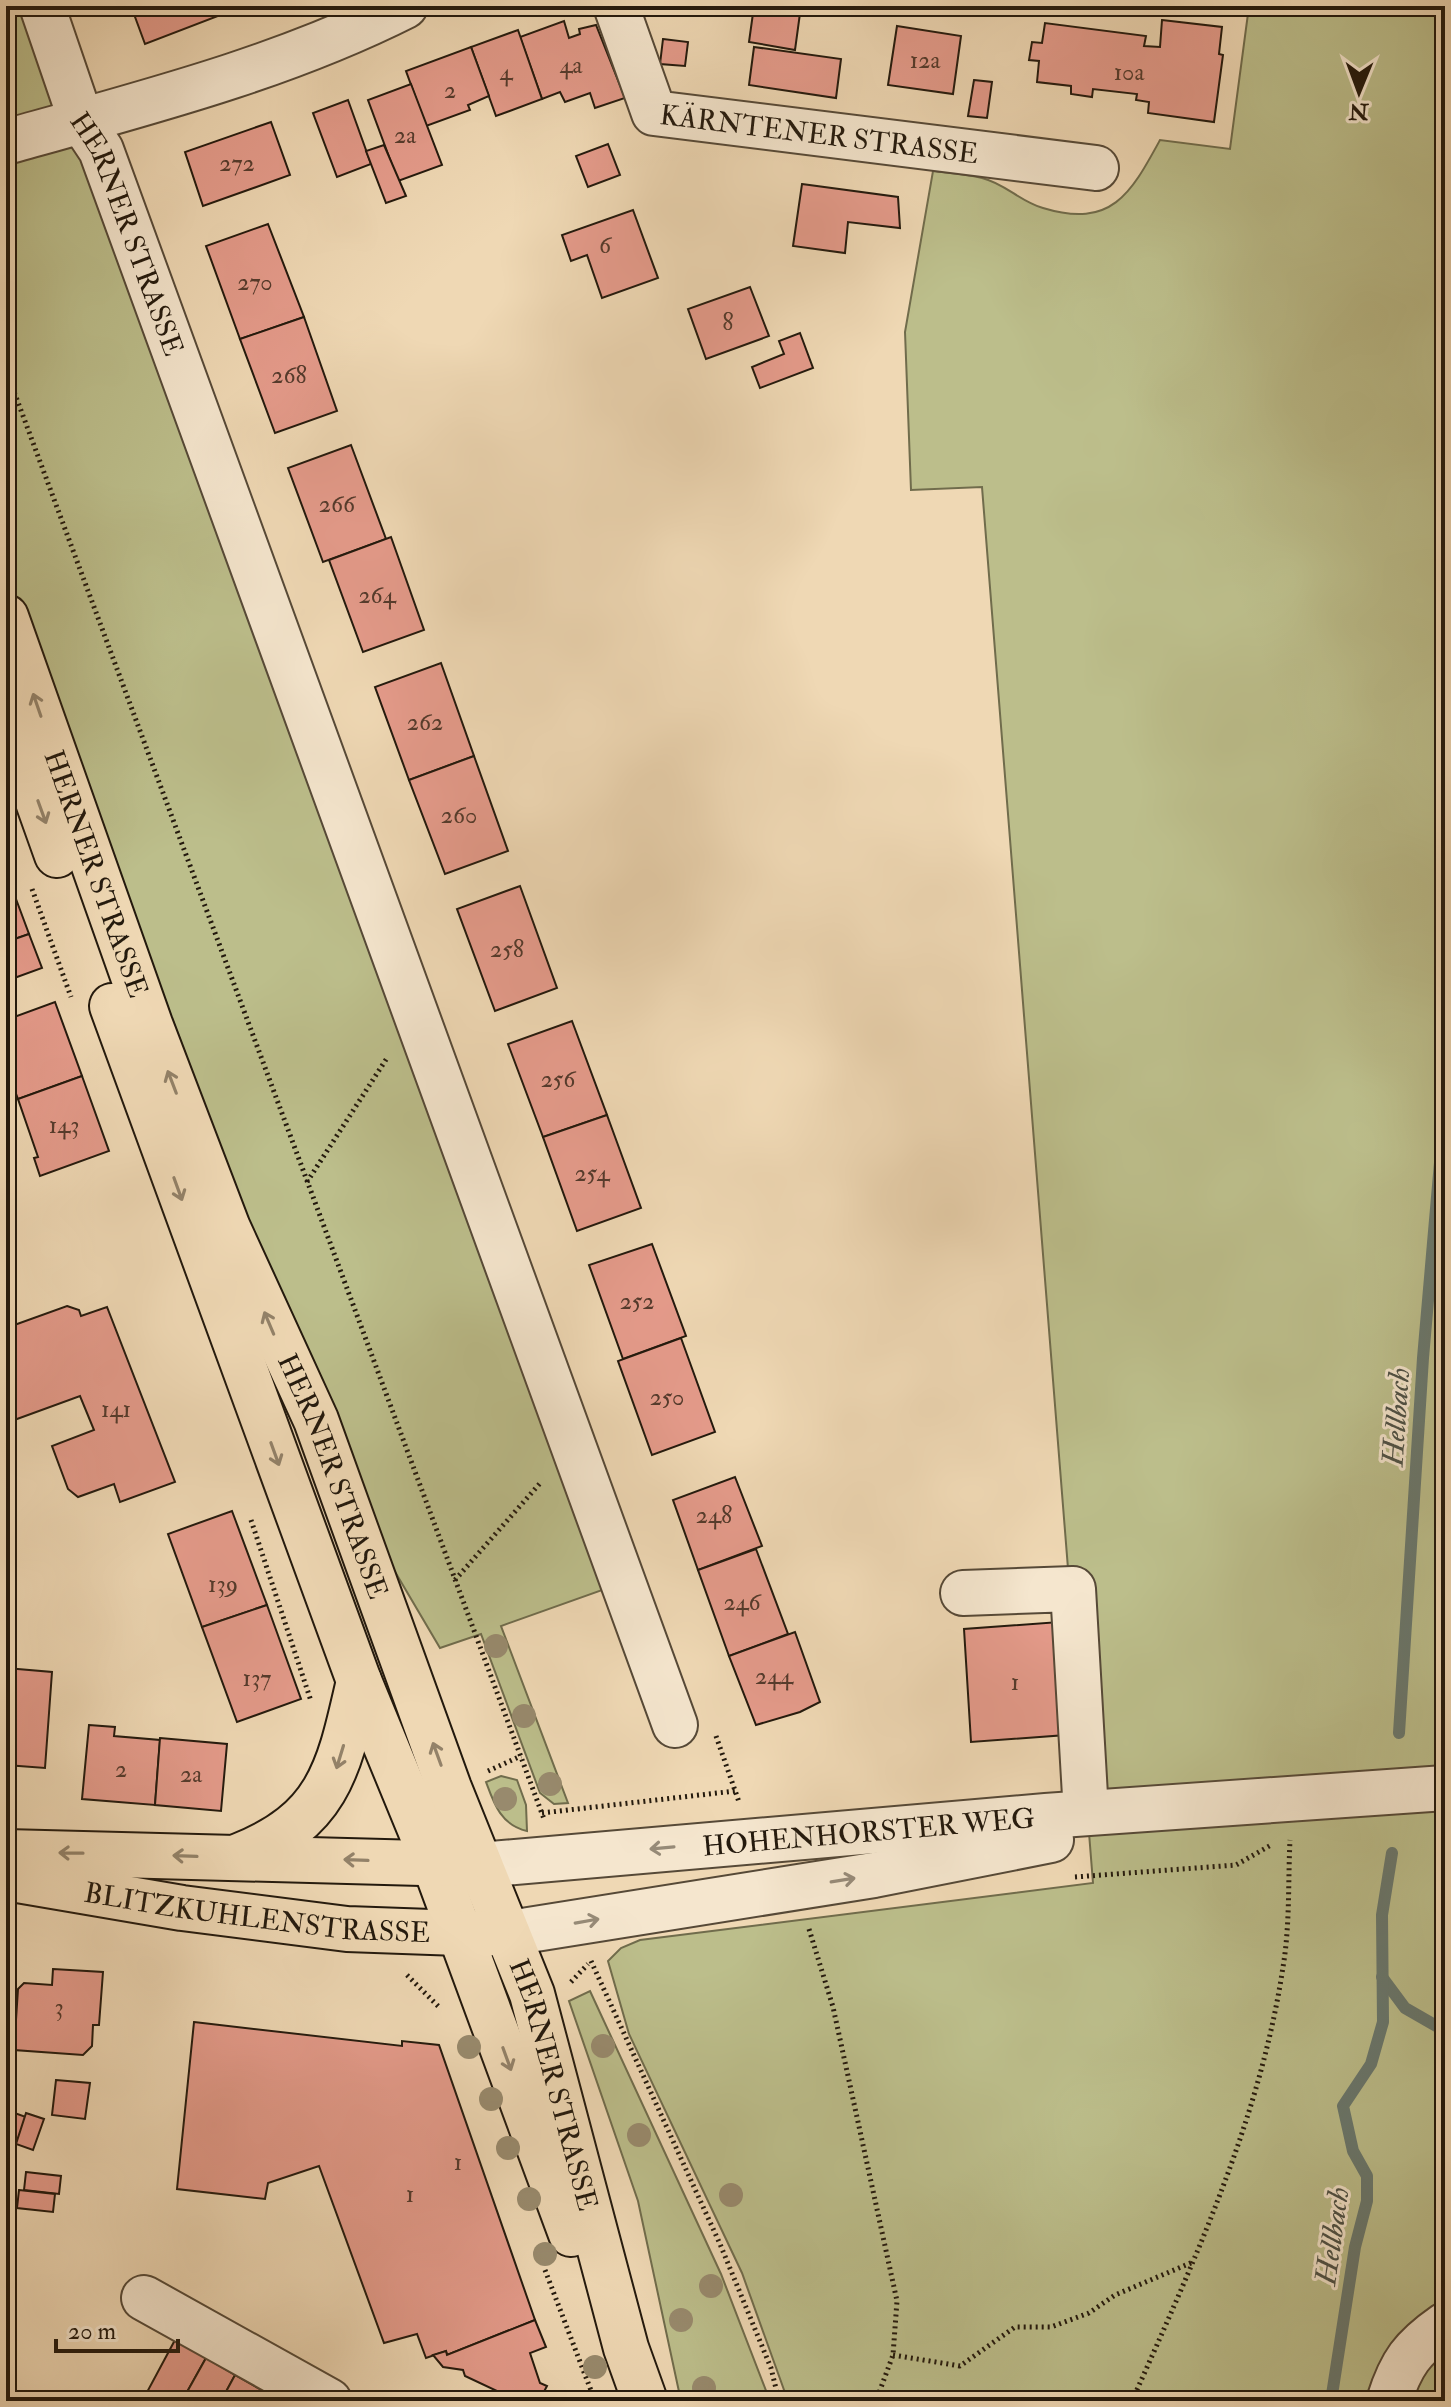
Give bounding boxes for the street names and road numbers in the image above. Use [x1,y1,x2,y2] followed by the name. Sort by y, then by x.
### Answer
[658,98,980,172] street label: KÄRNTENER STRASSE
[62,106,190,361] street label: HERNER STRASSE
[35,746,155,1002] street label: HERNER STRASSE
[269,1349,395,1604] street label: HERNER STRASSE
[701,1801,1036,1865] street label: HOHENHORSTER WEG
[82,1876,431,1951] street label: BLITZKUHLENSTRASSE
[501,1954,605,2215] street label: HERNER STRASSE

